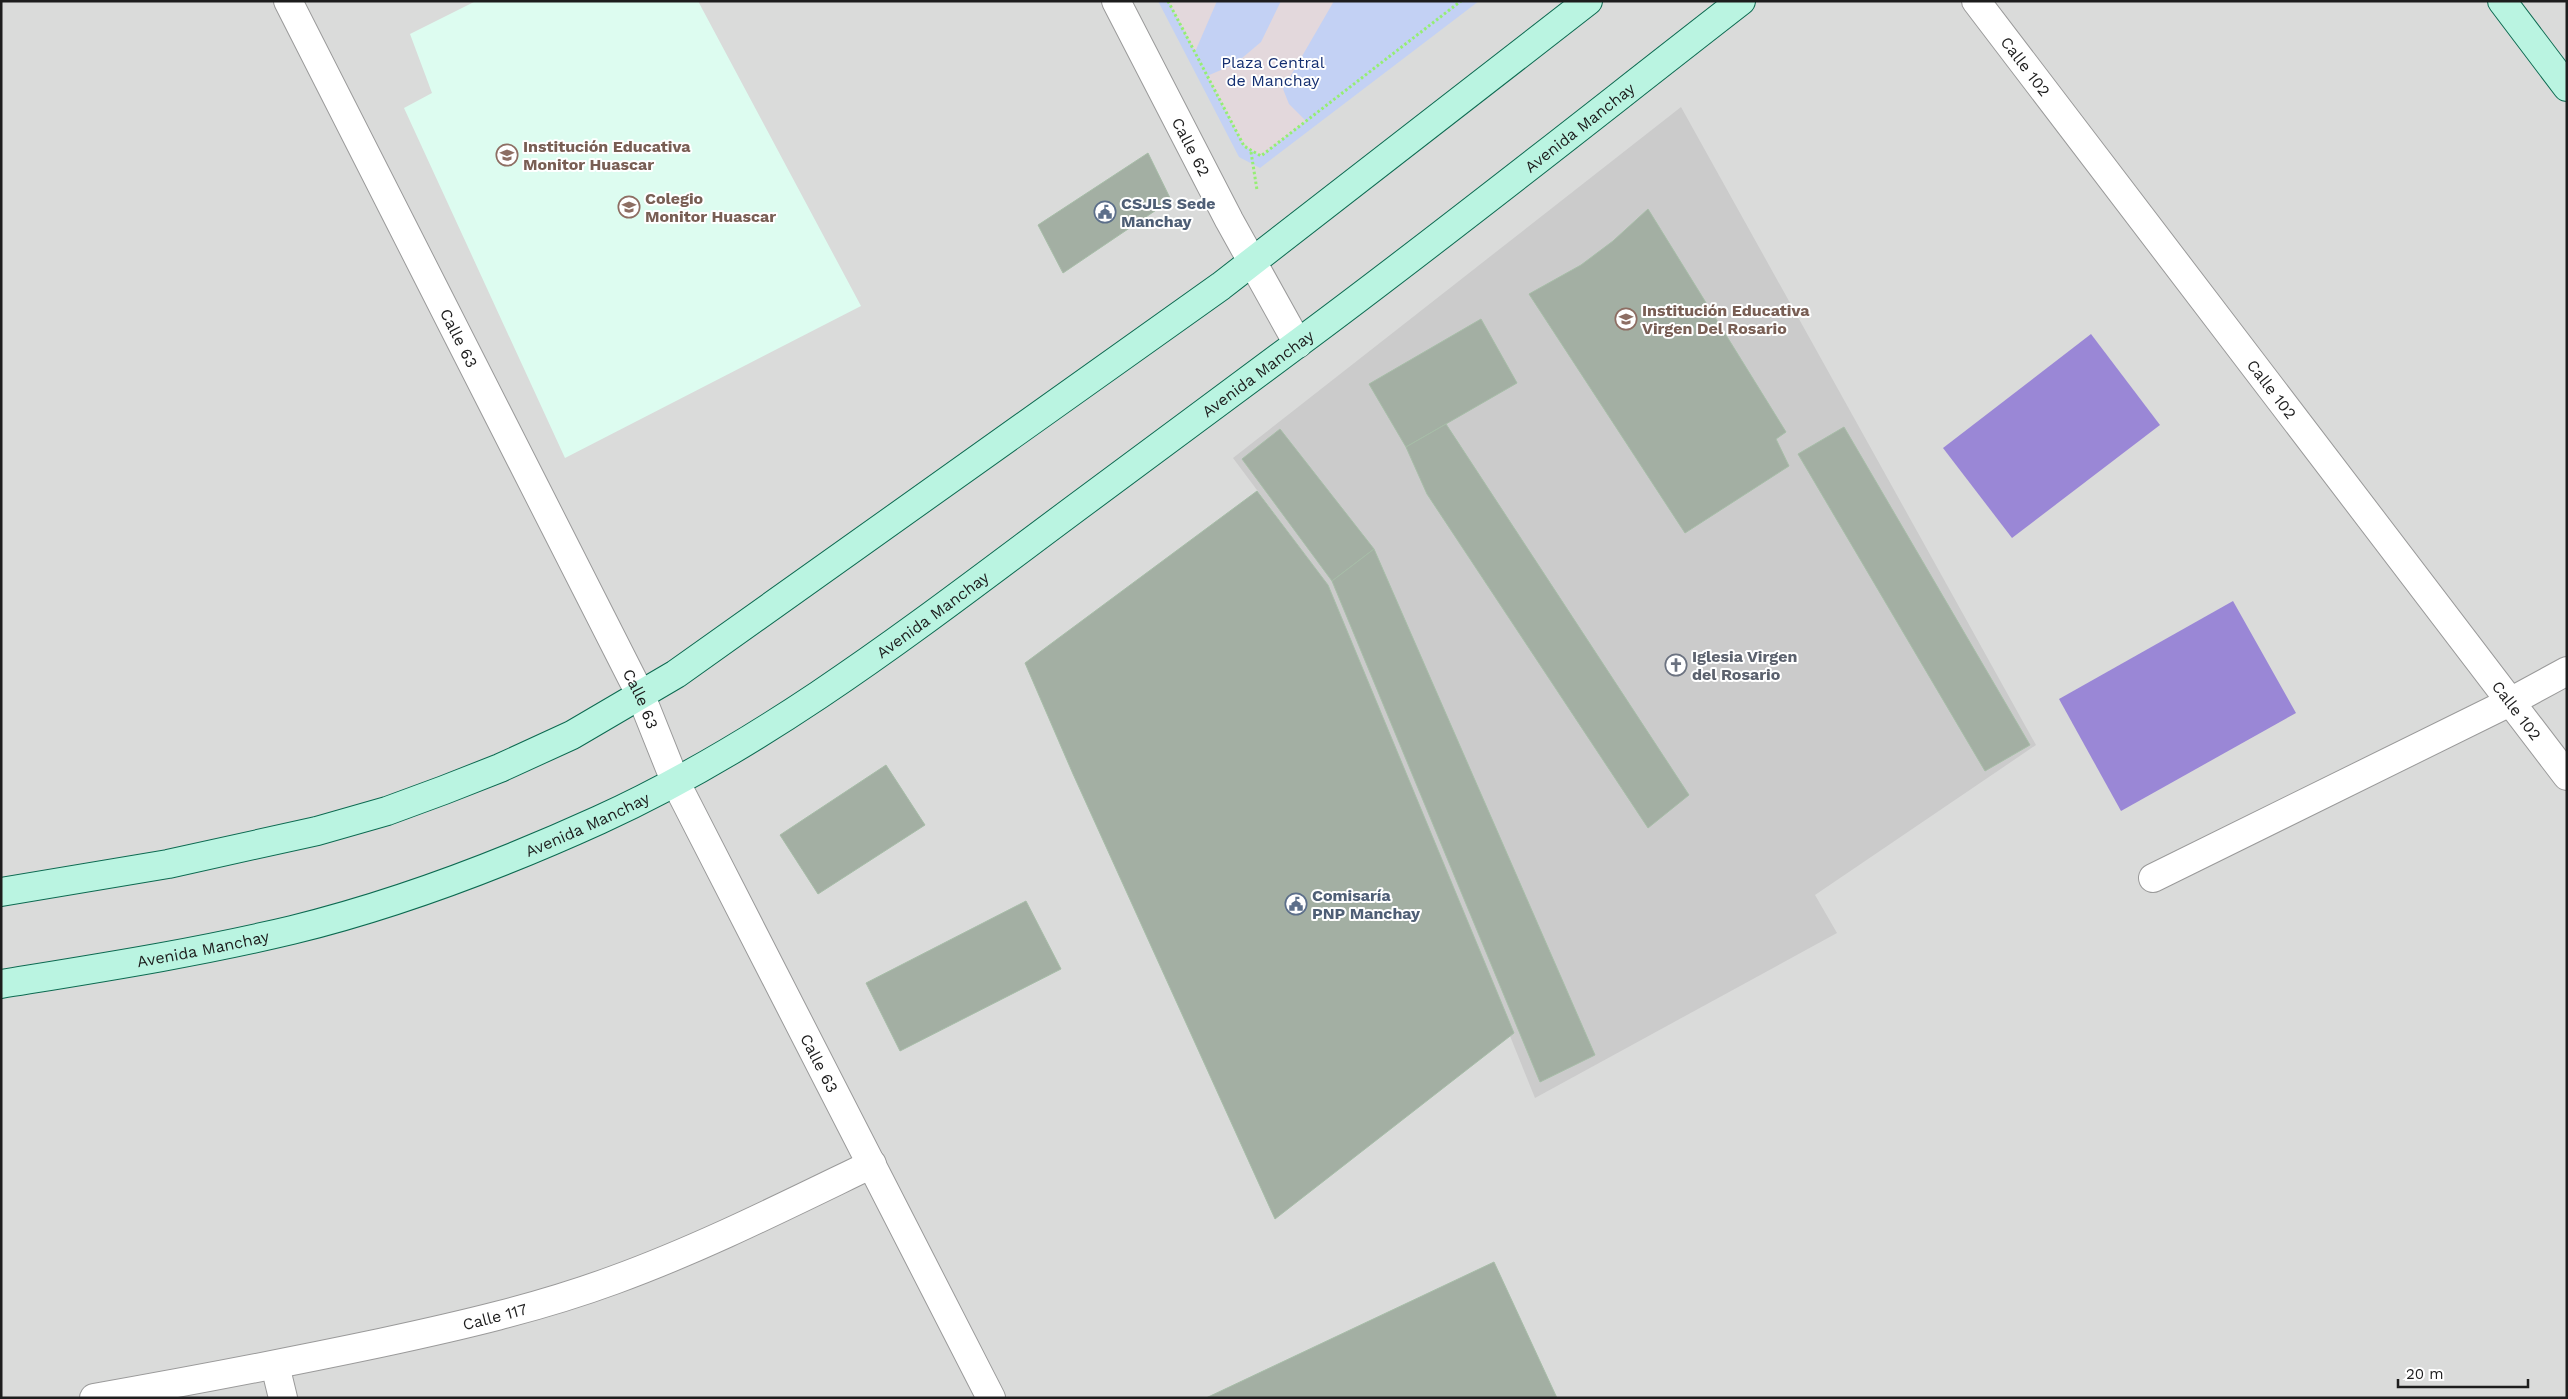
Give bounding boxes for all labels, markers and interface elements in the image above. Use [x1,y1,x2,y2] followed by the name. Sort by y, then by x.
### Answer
[1997,33,2054,100] street label: Calle 102
[1221,53,1325,90] park label: Plaza Central de Manchay
[1521,78,1639,176] street label: Avenida Manchay
[1168,114,1214,179] street label: Calle 62
[523,137,691,174] place label: Institución Educativa Monitor Huascar
[495,143,519,167] school or university icon: Institución Educativa Monitor Huascar
[645,189,776,226] place label: Colegio Monitor Huascar
[1121,194,1216,231] place label: CSJLS Sede Manchay
[617,195,641,219] school or university icon: Colegio Monitor Huascar
[1093,200,1117,224] public building icon: CSJLS Sede Manchay
[1642,301,1810,338] place label: Institución Educativa Virgen Del Rosario
[436,305,482,371] street label: Calle 63
[1614,307,1638,331] school or university icon: Institución Educativa Virgen Del Rosario
[1198,325,1318,421] street label: Avenida Manchay
[2243,356,2301,423] street label: Calle 102
[873,567,993,662] street label: Avenida Manchay
[1692,647,1797,684] place label: Iglesia Virgen del Rosario
[1664,653,1688,677] church icon: Iglesia Virgen del Rosario
[619,666,663,731] street label: Calle 63
[2488,677,2546,744] street label: Calle 102
[522,788,653,861] street label: Avenida Manchay
[1312,886,1421,923] place label: Comisaría PNP Manchay
[1284,892,1308,916] public building icon: Comisaría PNP Manchay
[135,926,272,971] street label: Avenida Manchay
[797,1030,842,1096] street label: Calle 63
[461,1299,529,1334] street label: Calle 117
[2398,1356,2528,1388] scale bar
[2406,1365,2444,1383] text: 20 m

